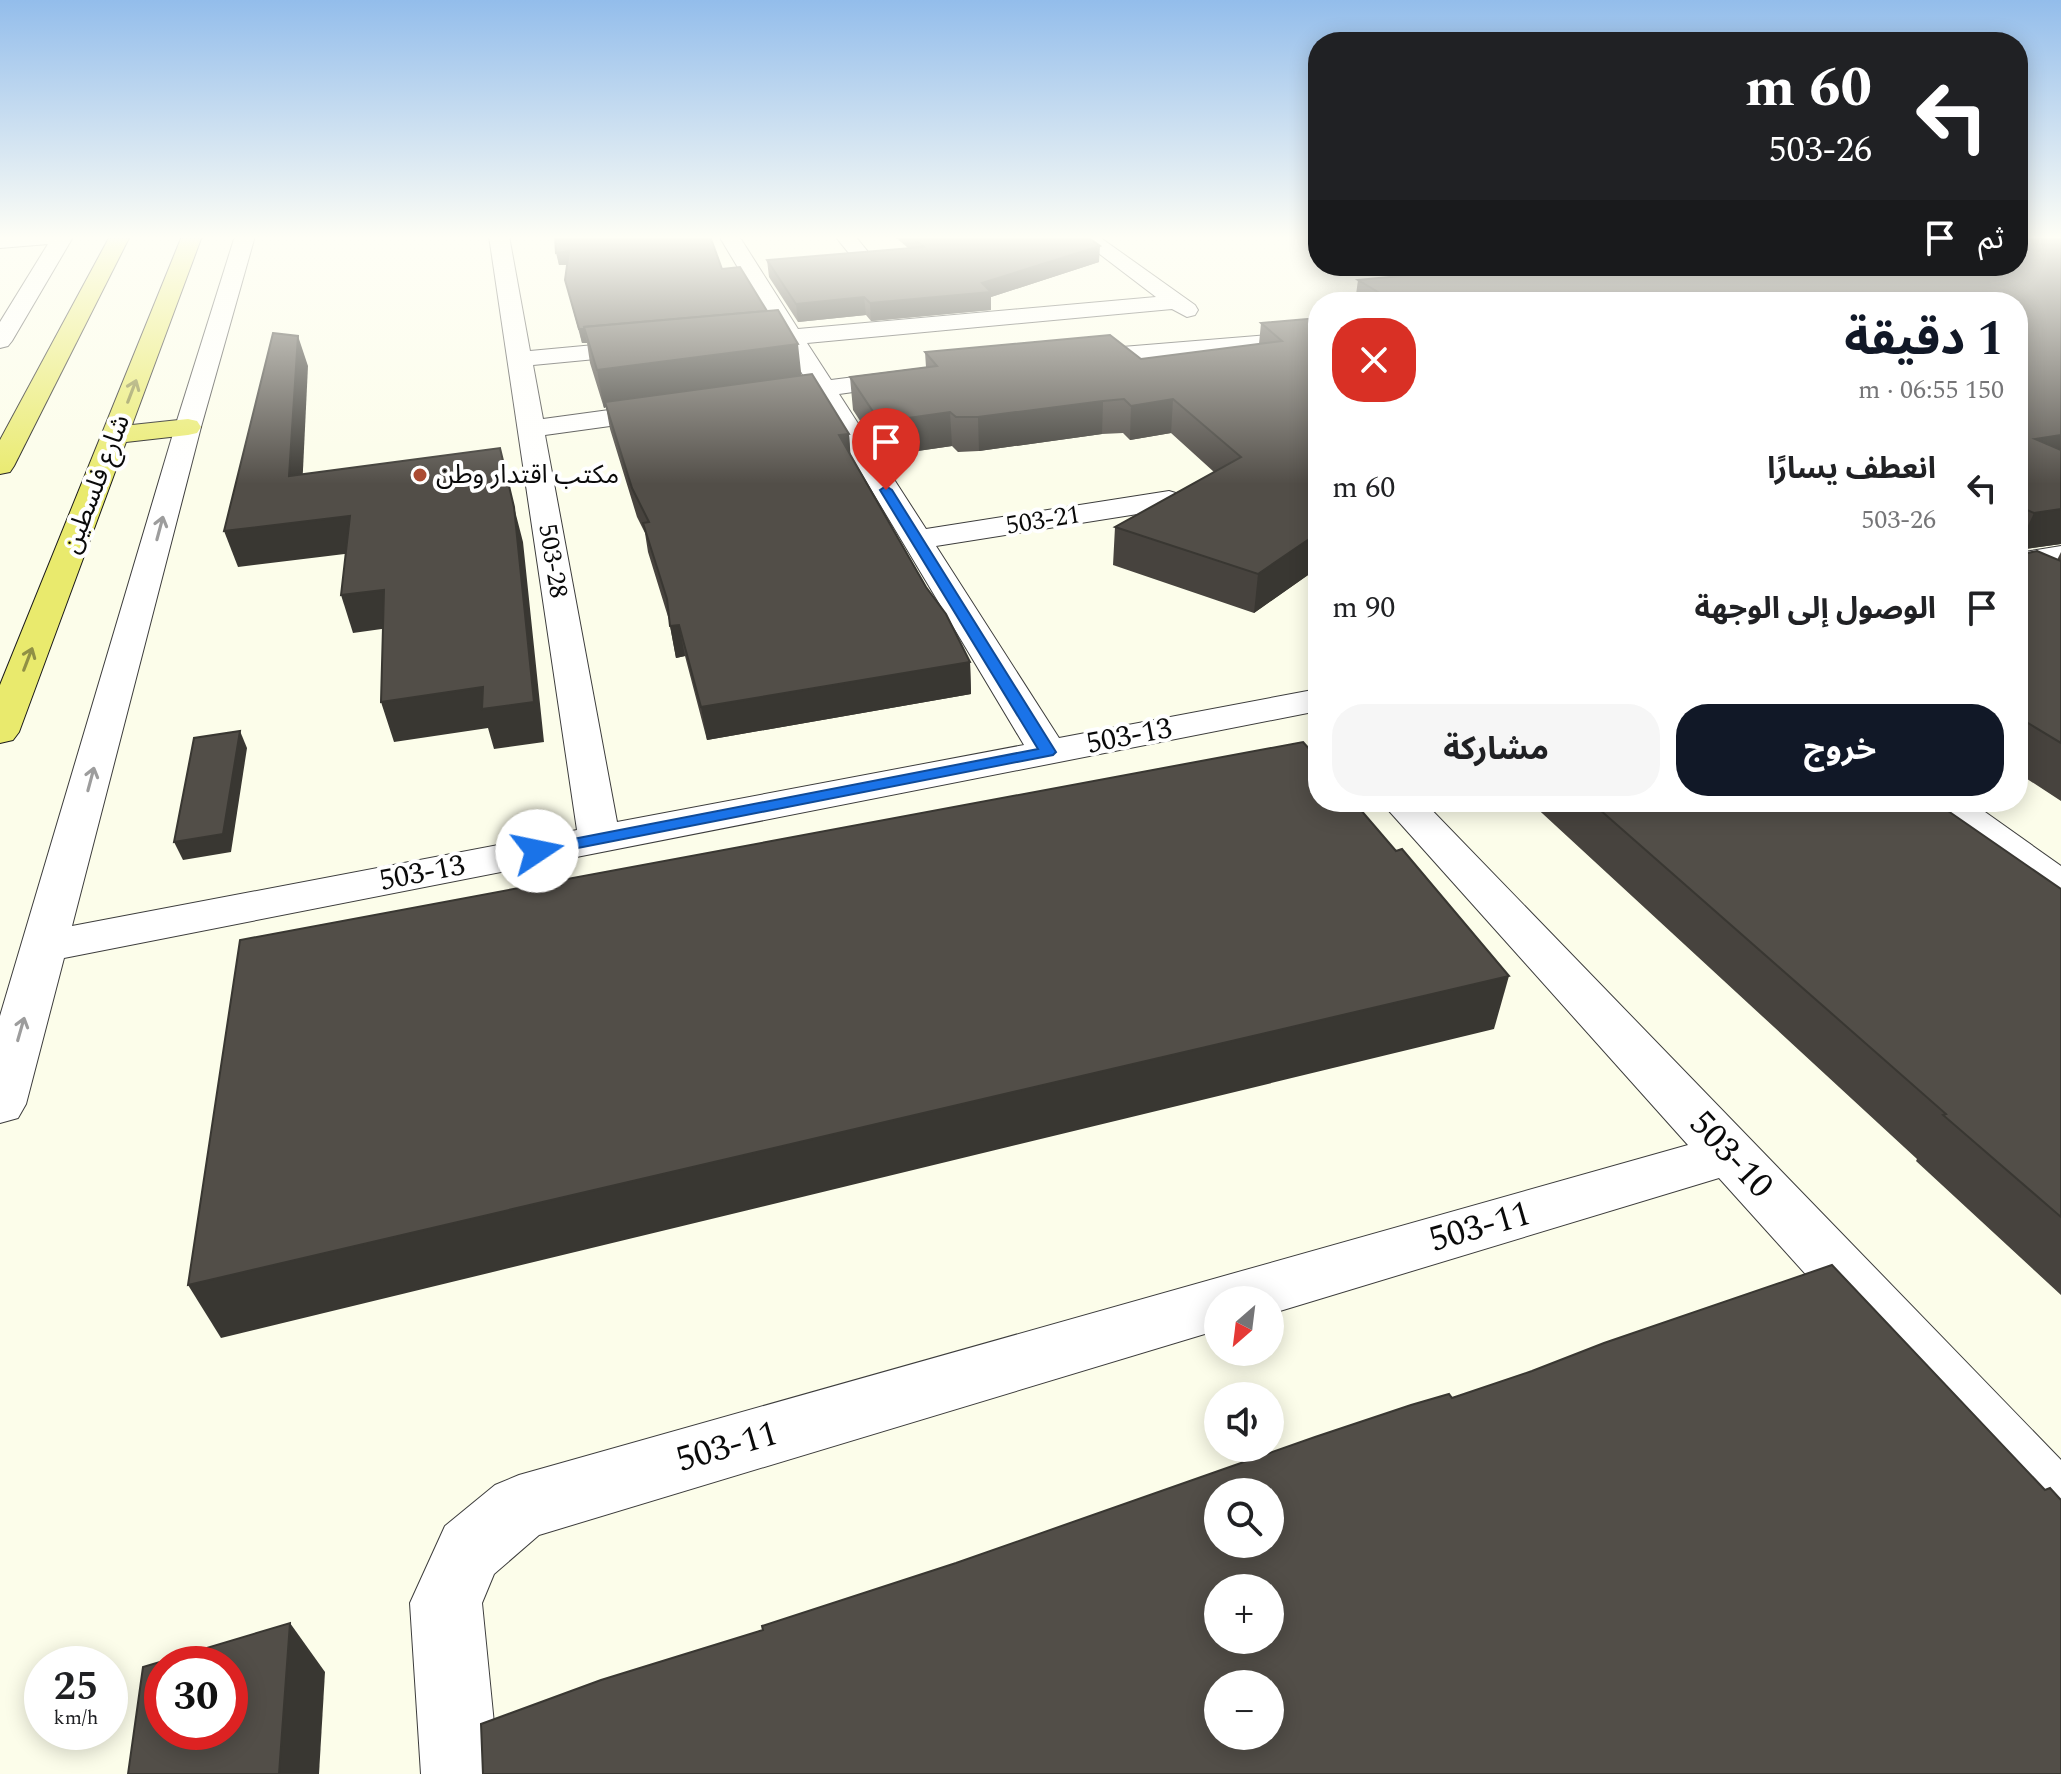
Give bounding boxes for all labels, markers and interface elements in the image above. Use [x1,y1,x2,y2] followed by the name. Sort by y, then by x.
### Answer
[1745,46,1872,131] text: 60 m
[1900,64,2004,168] icon: left
[1769,123,1872,178] text: 503-26
[1918,216,1962,260] icon: arrive
[1978,216,2004,262] text: ثم
[1844,303,2004,376] text: 1 دقيقة
[1332,318,1416,402] button: close
[1858,370,2004,410] text: 150 m · 06:55
[126,379,141,403] one-way arrow
[852,408,920,490] pin
[51,409,141,559] street label: شارع فلسطين
[864,420,908,464] icon: arrive
[1767,446,1936,492] text: انعطف يسارًا
[436,455,619,495] place label: مكتب اقتدار وطن
[1332,465,1395,511] text: 60 m
[411,466,429,484] marker: مكتب اقتدار وطن
[1960,466,2004,510] icon: left
[1003,494,1083,546] street label: 503-21
[1861,500,1936,540] text: 503-26
[153,515,168,541] one-way arrow
[527,521,579,601] street label: 503-28
[1332,585,1395,631] text: 90 m
[1694,586,1936,632] text: الوصول إلى الوجهة
[1960,586,2004,630] icon: arrive
[22,647,36,672] one-way arrow
[1332,704,1660,796] button: مشاركة
[1676,704,2004,796] button: خروج
[1082,705,1176,767] street label: 503-13
[84,766,99,792] one-way arrow
[495,809,579,893] position arrow
[375,842,469,904] street label: 503-13
[14,1017,29,1043] one-way arrow
[1676,1098,1786,1212] street label: 503-10
[1423,1186,1537,1268] street label: 503-11
[1204,1286,1284,1366] north arrow
[1204,1286,1284,1750] map controls
[1204,1382,1284,1462] button: sound
[670,1406,784,1488] street label: 503-11
[1204,1478,1284,1558] button: search
[1204,1574,1284,1654] button: +
[144,1646,248,1750] speed limit sign: 30
[54,1657,98,1718] text: 25
[1204,1670,1284,1750] button: −
[54,1703,99,1733] text: km/h

